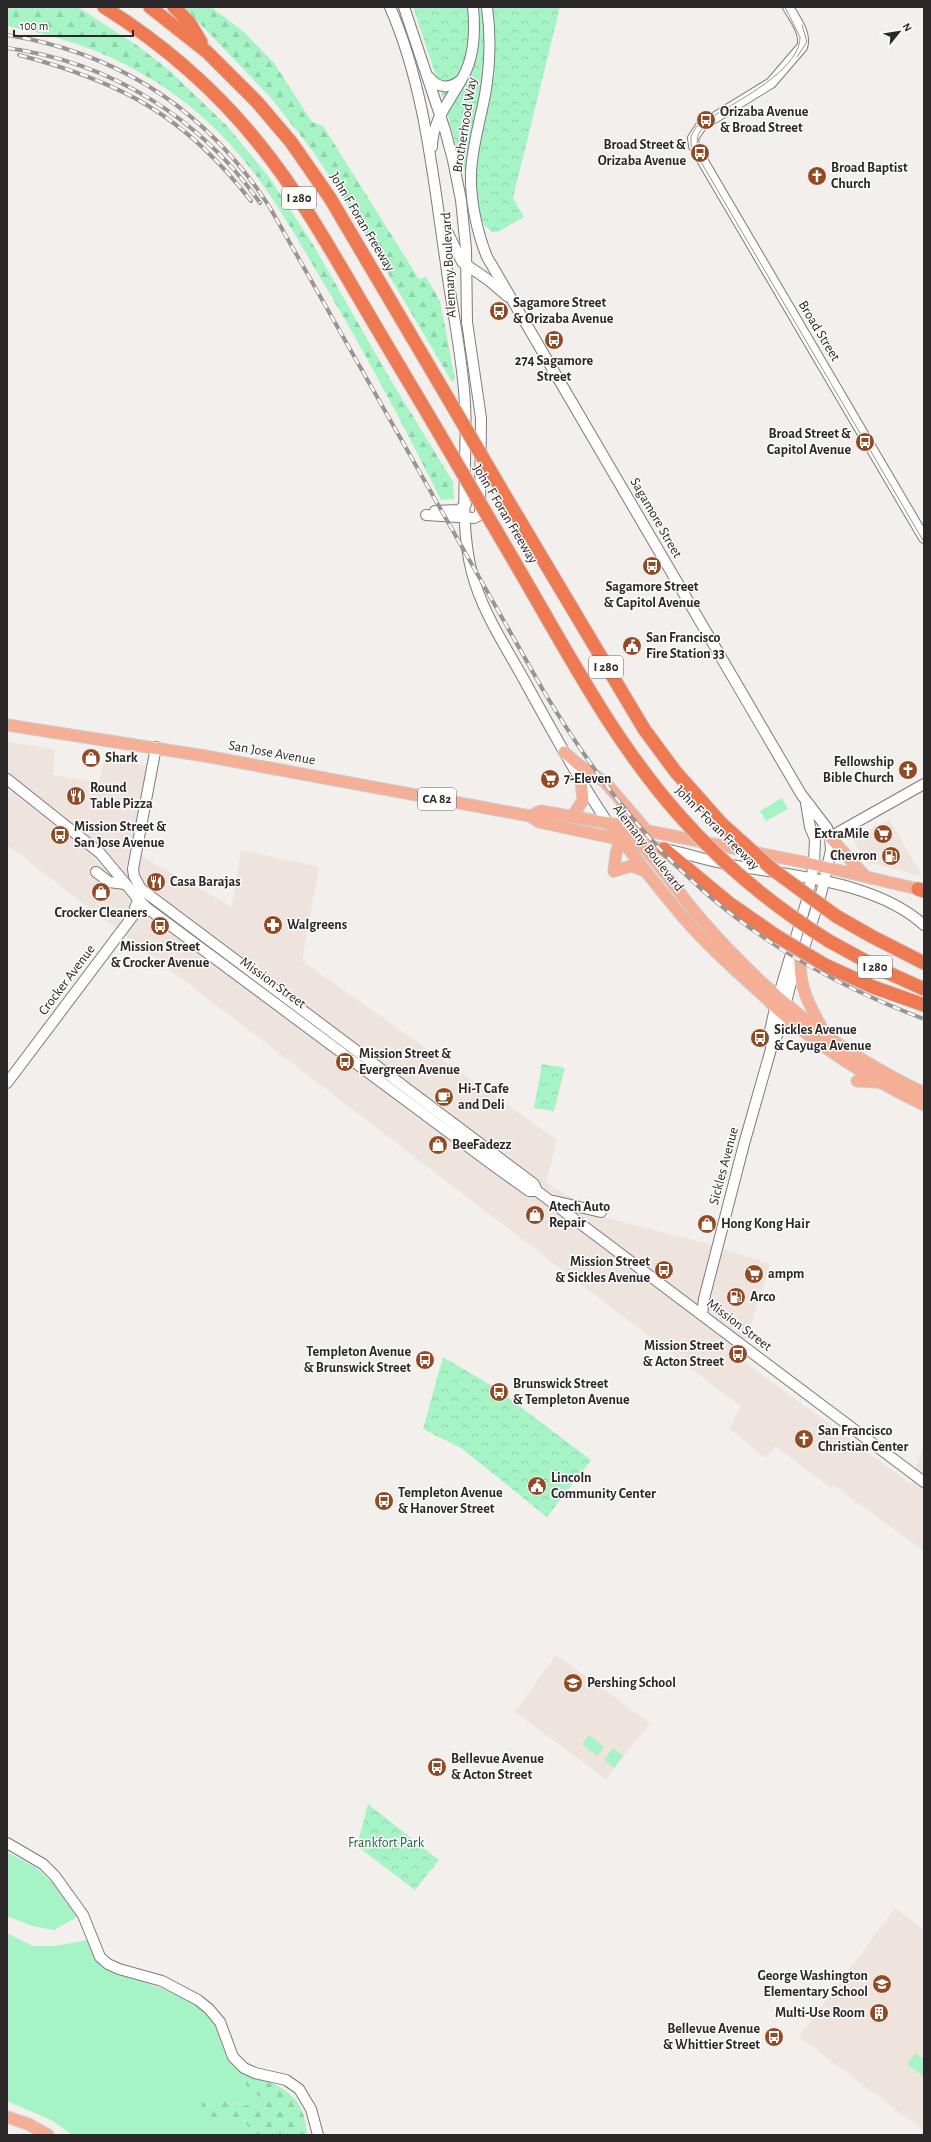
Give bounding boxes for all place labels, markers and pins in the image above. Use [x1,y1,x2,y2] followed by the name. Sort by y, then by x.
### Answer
[720,105,809,135] place label: Orizaba Avenue & Broad Street
[695,109,717,131] bus stop icon: Orizaba Avenue & Broad Street
[598,138,686,168] place label: Broad Street & Orizaba Avenue
[689,142,711,164] bus stop icon: Broad Street & Orizaba Avenue
[831,161,908,191] place label: Broad Baptist Church
[806,165,828,187] church icon: Broad Baptist Church
[513,296,614,326] place label: Sagamore Street & Orizaba Avenue
[488,300,510,322] bus stop icon: Sagamore Street & Orizaba Avenue
[543,329,565,351] bus stop icon: 274 Sagamore Street
[515,354,594,384] place label: 274 Sagamore Street
[767,427,851,457] place label: Broad Street & Capitol Avenue
[854,431,876,453] bus stop icon: Broad Street & Capitol Avenue
[641,555,663,577] bus stop icon: Sagamore Street & Capitol Avenue
[604,580,701,610] place label: Sagamore Street & Capitol Avenue
[646,631,725,661] place label: San Francisco Fire Station 33
[621,635,643,657] public building icon: San Francisco Fire Station 33
[80,747,102,769] shop icon: Shark
[105,751,138,765] place label: Shark
[823,755,894,785] place label: Fellowship Bible Church
[897,759,919,781] church icon: Fellowship Bible Church
[539,768,561,790] supermarket icon: 7-Eleven
[564,772,612,786] place label: 7-Eleven
[90,781,153,811] place label: Round Table Pizza
[65,785,87,807] restaurant icon: Round Table Pizza
[74,820,166,850] place label: Mission Street & San Jose Avenue
[872,823,894,845] supermarket icon: ExtraMile
[49,824,71,846] bus stop icon: Mission Street & San Jose Avenue
[814,827,869,841] place label: ExtraMile
[880,845,902,867] fuel station icon: Chevron
[830,849,877,863] place label: Chevron
[145,871,167,893] restaurant icon: Casa Barajas
[170,875,241,889] place label: Casa Barajas
[90,881,112,903] shop icon: Crocker Cleaners
[55,906,147,920] place label: Crocker Cleaners
[262,914,284,936] pharmacy icon: Walgreens
[149,915,171,937] bus stop icon: Mission Street & Crocker Avenue
[287,918,347,932] place label: Walgreens
[111,940,210,970] place label: Mission Street & Crocker Avenue
[774,1023,872,1053] place label: Sickles Avenue & Cayuga Avenue
[749,1027,771,1049] bus stop icon: Sickles Avenue & Cayuga Avenue
[359,1047,460,1077] place label: Mission Street & Evergreen Avenue
[334,1051,356,1073] bus stop icon: Mission Street & Evergreen Avenue
[458,1082,509,1112] place label: Hi-T Cafe and Deli
[433,1086,455,1108] cafe icon: Hi-T Cafe and Deli
[427,1134,449,1156] shop icon: BeeFadezz
[452,1138,512,1152] place label: BeeFadezz
[549,1200,610,1230] place label: Atech Auto Repair
[524,1204,546,1226] shop icon: Atech Auto Repair
[696,1213,718,1235] shop icon: Hong Kong Hair
[721,1217,810,1231] place label: Hong Kong Hair
[555,1255,650,1285] place label: Mission Street & Sickles Avenue
[653,1259,675,1281] bus stop icon: Mission Street & Sickles Avenue
[743,1263,765,1285] supermarket icon: ampm
[768,1267,804,1281] place label: ampm
[725,1286,747,1308] fuel station icon: Arco
[750,1290,776,1304] place label: Arco
[643,1339,724,1369] place label: Mission Street & Acton Street
[727,1343,749,1365] bus stop icon: Mission Street & Acton Street
[304,1345,411,1375] place label: Templeton Avenue & Brunswick Street
[414,1349,436,1371] bus stop icon: Templeton Avenue & Brunswick Street
[513,1377,630,1407] place label: Brunswick Street & Templeton Avenue
[488,1381,510,1403] bus stop icon: Brunswick Street & Templeton Avenue
[818,1424,908,1454] place label: San Francisco Christian Center
[793,1428,815,1450] church icon: San Francisco Christian Center
[551,1471,656,1501] place label: Lincoln Community Center
[526,1475,548,1497] public building icon: Lincoln Community Center
[398,1486,503,1516] place label: Templeton Avenue & Hanover Street
[373,1490,395,1512] bus stop icon: Templeton Avenue & Hanover Street
[562,1672,584,1694] school or university icon: Pershing School
[587,1676,676,1690] place label: Pershing School
[451,1752,544,1782] place label: Bellevue Avenue & Acton Street
[426,1756,448,1778] bus stop icon: Bellevue Avenue & Acton Street
[758,1969,868,1999] place label: George Washington Elementary School
[871,1973,893,1995] school or university icon: George Washington Elementary School
[868,2002,890,2024] building icon: Multi-Use Room
[775,2006,865,2020] place label: Multi-Use Room
[663,2022,760,2052] place label: Bellevue Avenue & Whittier Street
[763,2026,785,2048] bus stop icon: Bellevue Avenue & Whittier Street

